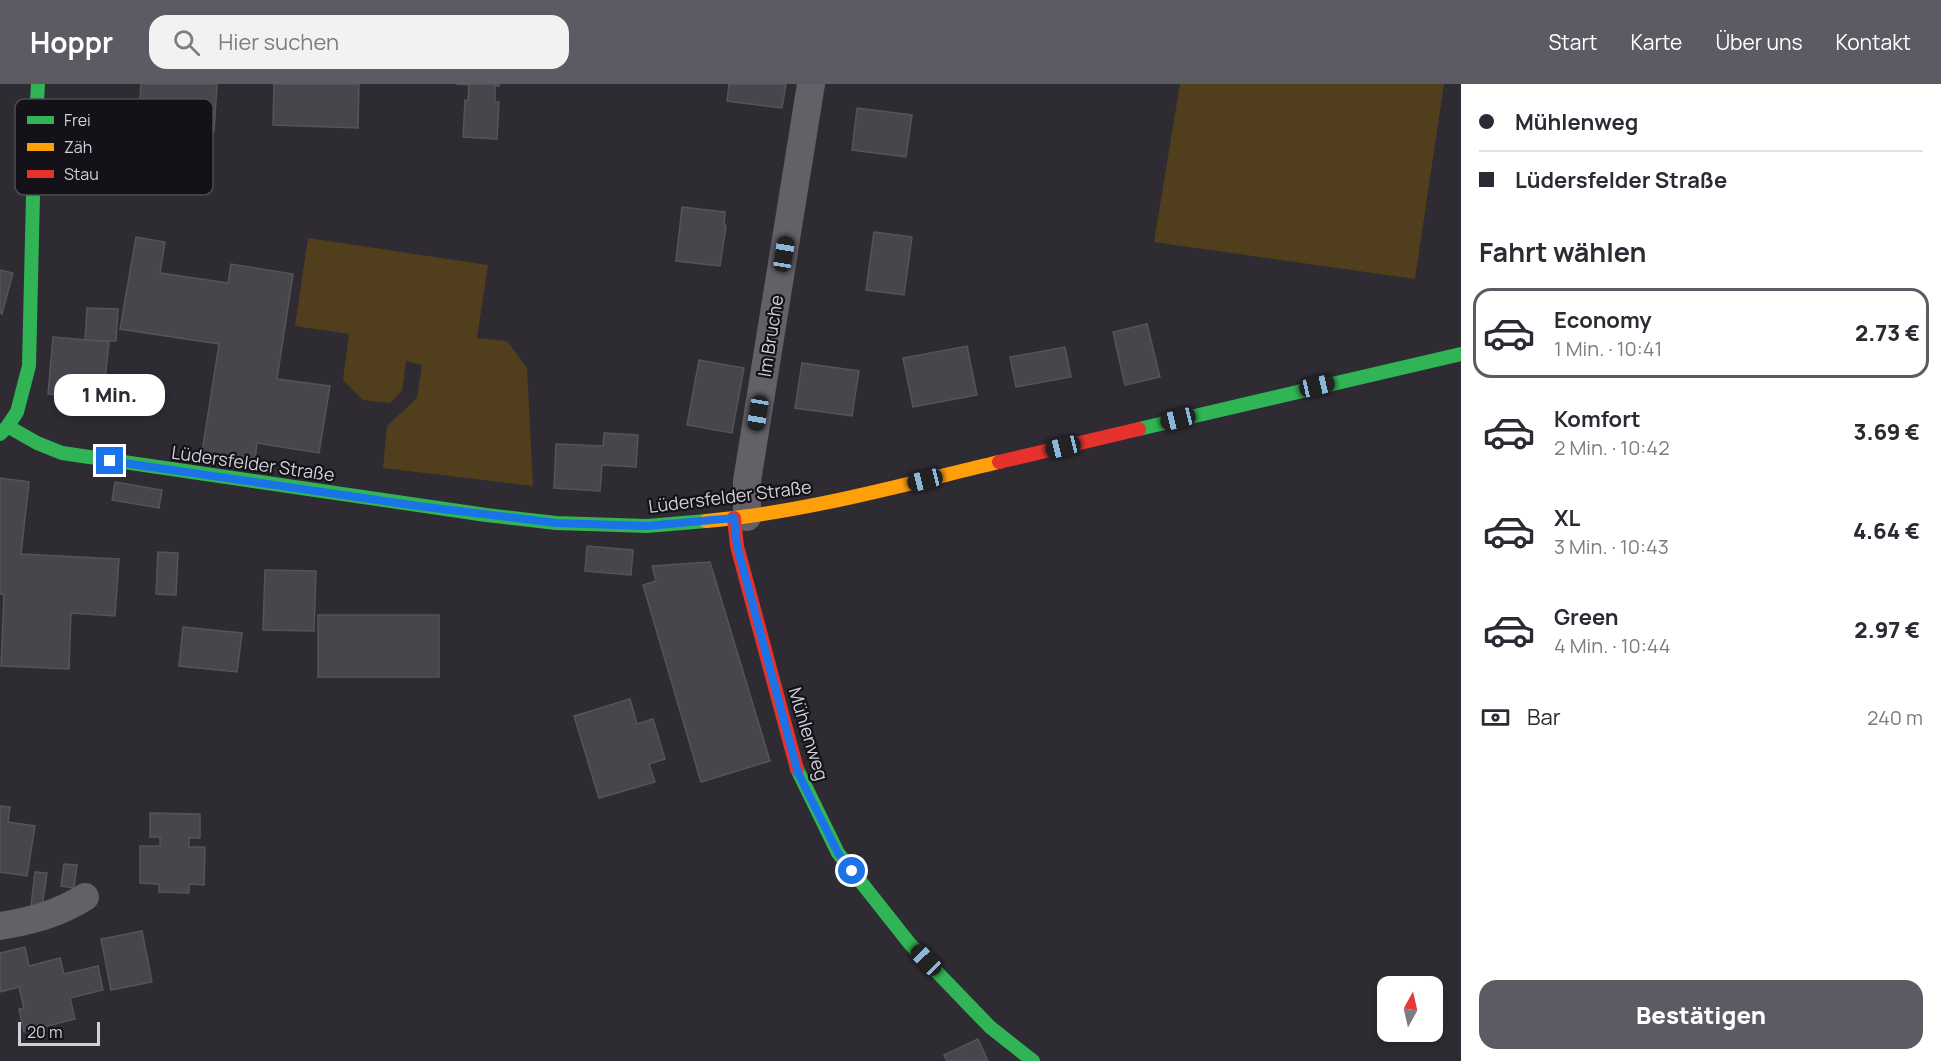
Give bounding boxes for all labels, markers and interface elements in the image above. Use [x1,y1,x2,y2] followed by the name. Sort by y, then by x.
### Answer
[149,15,569,69] search box
[30,23,113,61] text: Hoppr
[170,26,203,59] icon: search
[218,27,339,57] text: Hier suchen
[1548,28,1597,56] text: Start
[1630,28,1682,56] text: Karte
[1715,28,1803,56] text: Über uns
[1836,28,1911,56] text: Kontakt
[15,99,213,195] legend
[1515,107,1638,137] text: Mühlenweg
[64,109,91,131] text: Frei
[64,136,92,158] text: Zäh
[64,163,99,185] text: Stau
[1515,165,1727,195] text: Lüdersfelder Straße
[1479,233,1647,270] text: Fahrt wählen
[772,235,796,273] car
[752,293,788,378] street label: Im Bruche
[1554,305,1652,335] text: Economy
[1482,306,1536,360] icon: car
[1855,318,1920,348] text: 2.73 €
[1554,335,1662,362] text: 1 Min. · 10:41
[1297,373,1337,399] car
[54,374,166,416] callout: 1 Min.
[82,381,137,408] text: 1 Min.
[746,394,770,432] car
[1554,404,1641,434] text: Komfort
[1482,405,1536,459] icon: car
[1158,406,1198,432] car
[1854,417,1920,447] text: 3.69 €
[1043,434,1083,460] car
[1554,434,1670,461] text: 2 Min. · 10:42
[170,440,336,486] street label: Lüdersfelder Straße
[96,447,123,474] route end
[905,467,945,493] car
[647,474,813,518] street label: Lüdersfelder Straße
[1554,503,1580,533] text: XL
[1482,504,1536,558] icon: car
[1853,516,1920,546] text: 4.64 €
[1554,533,1669,560] text: 3 Min. · 10:43
[1554,602,1619,632] text: Green
[1482,603,1536,657] icon: car
[1854,615,1920,645] text: 2.97 €
[1554,632,1671,659] text: 4 Min. · 10:44
[783,684,835,783] street label: Mühlenweg
[1479,701,1512,734] icon: cash
[1527,702,1561,732] text: Bar
[1867,704,1923,731] text: 240 m
[838,857,865,884] route start
[907,941,945,979] car
[1377,976,1443,1042] north arrow
[1377,976,1443,1042] map controls
[1479,980,1923,1049] button: Bestätigen
[18,1019,100,1046] scale bar
[27,1021,63,1043] text: 20 m

